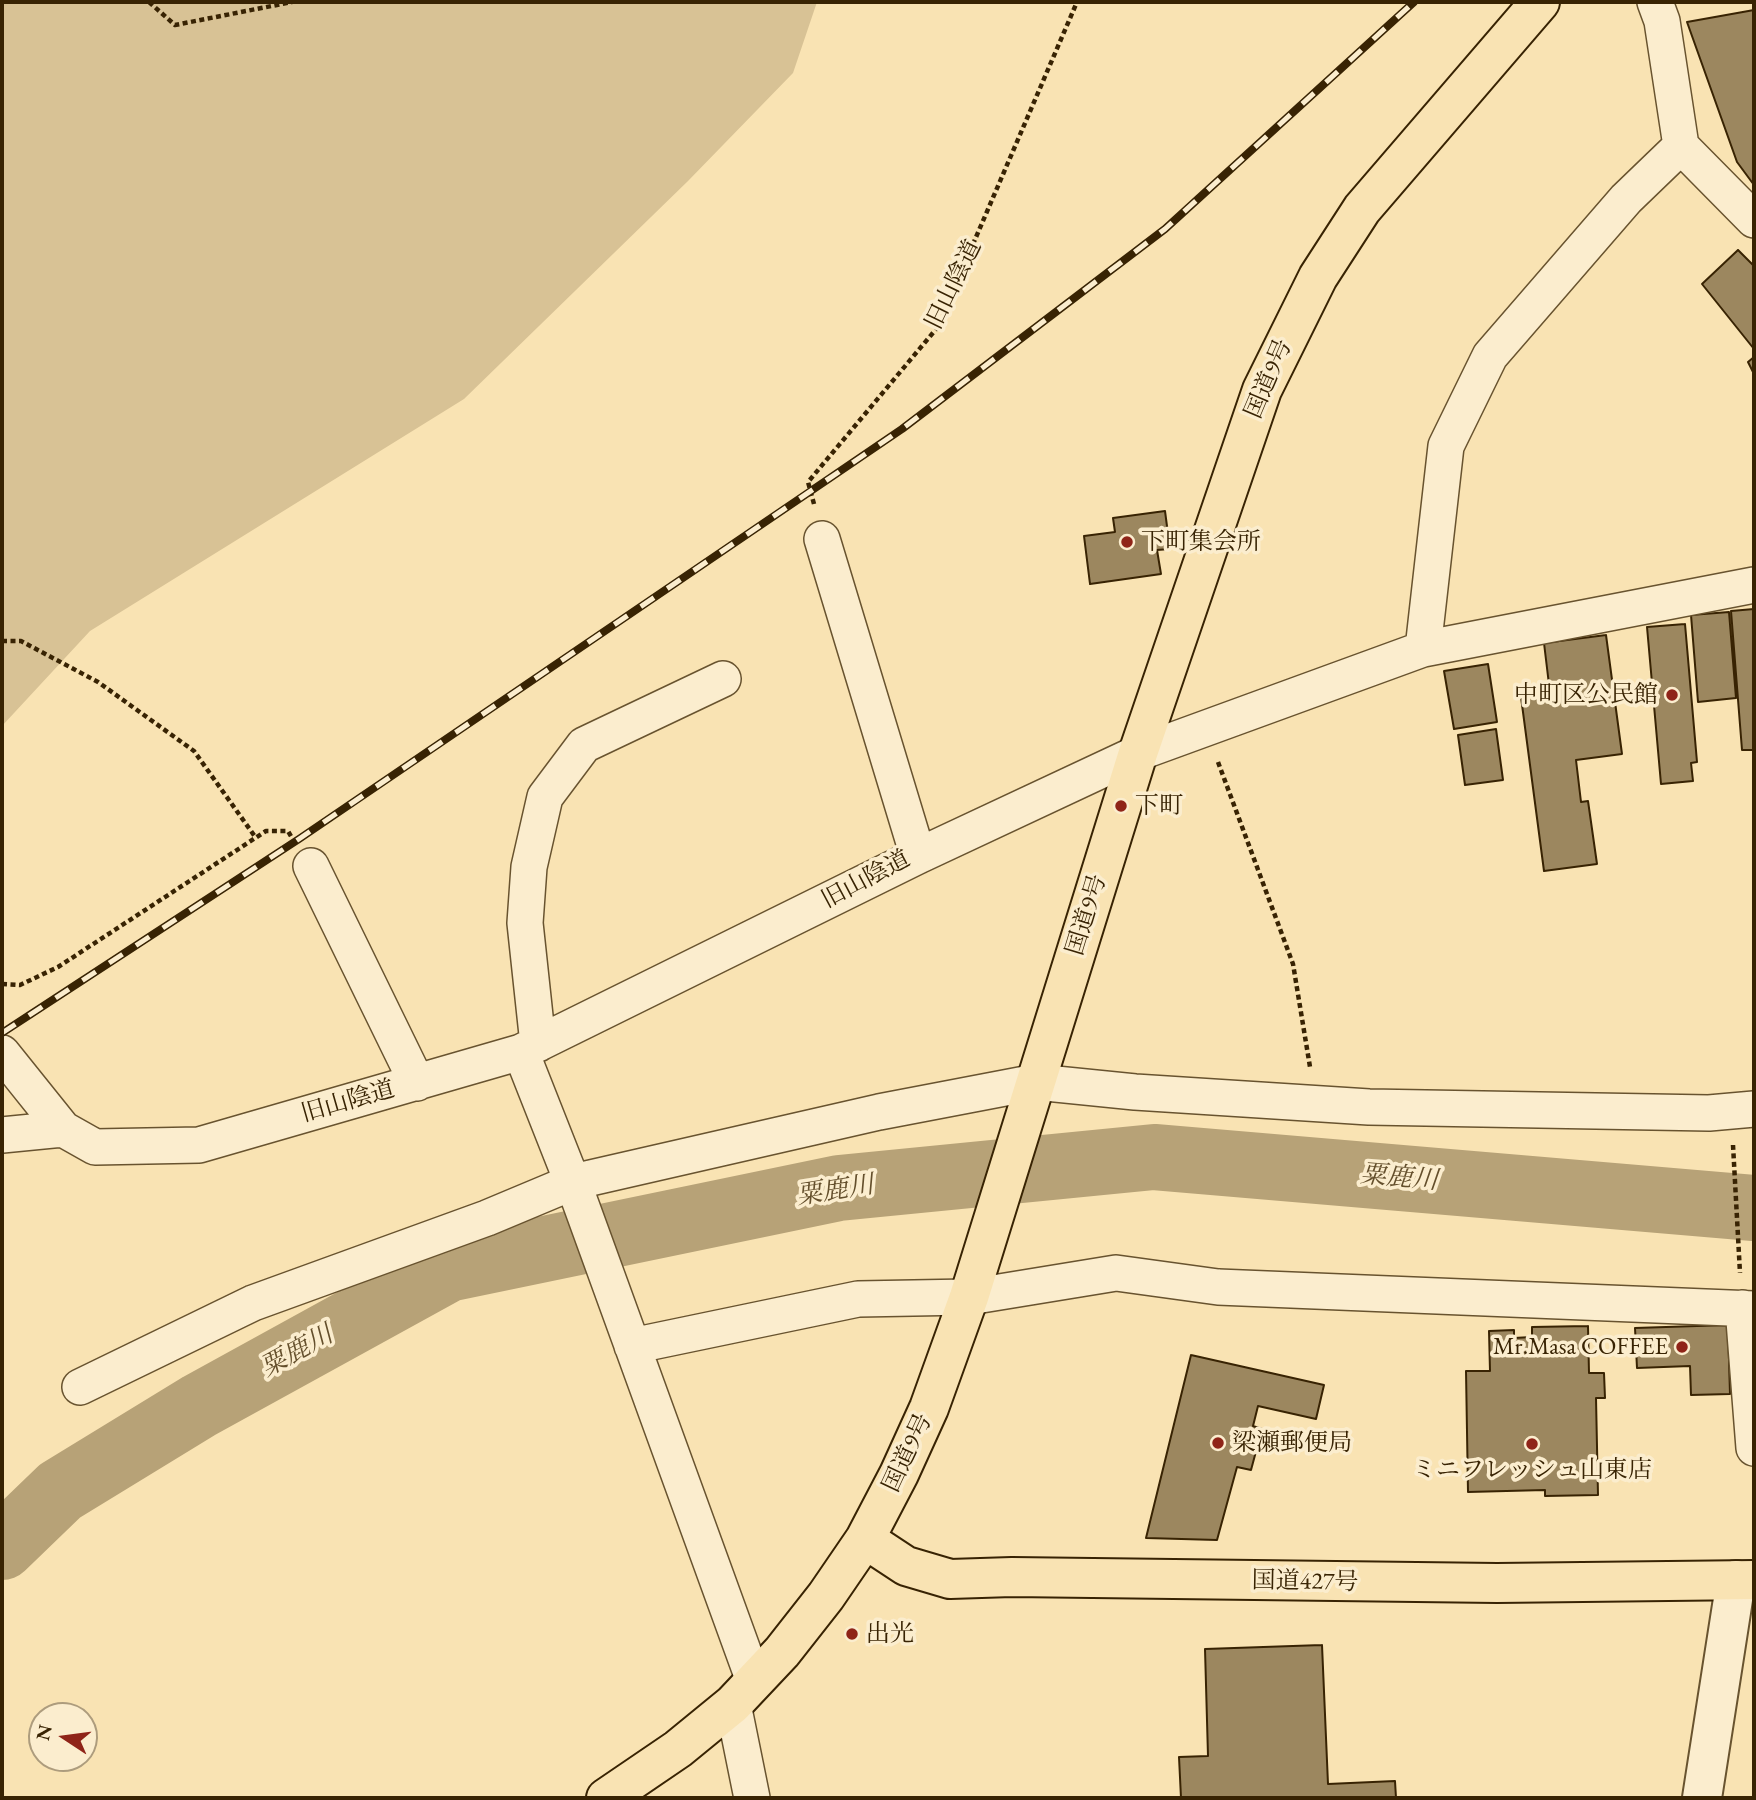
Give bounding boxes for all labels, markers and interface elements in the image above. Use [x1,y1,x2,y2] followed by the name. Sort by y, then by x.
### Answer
[920,236,988,334] street label: 旧山陰道
[1239,335,1299,423] street label: 国道9号
[1141,528,1261,556] place label: 下町集会所
[1119,534,1135,550] marker: 下町集会所
[1514,681,1658,709] place label: 中町区公民館
[1664,687,1680,703] marker: 中町区公民館
[1135,792,1183,820] place label: 下町
[1113,798,1129,814] marker: 下町
[817,845,915,915] street label: 旧山陰道
[1061,871,1113,959] street label: 国道9号
[298,1075,398,1129] street label: 旧山陰道
[1359,1159,1439,1197] water label: 粟鹿川
[794,1169,876,1213] water label: 粟鹿川
[255,1319,339,1385] water label: 粟鹿川
[1493,1333,1668,1361] place label: Mr.Masa COFFEE
[1674,1339,1690,1355] marker: Mr.Masa COFFEE
[877,1409,939,1497] street label: 国道9号
[1232,1429,1352,1457] place label: 梁瀬郵便局
[1210,1435,1226,1451] marker: 梁瀬郵便局
[1524,1436,1540,1452] marker: ミニフレッシュ山東店
[1412,1456,1652,1484] place label: ミニフレッシュ山東店
[1251,1567,1359,1597] street label: 国道427号
[866,1620,914,1648] place label: 出光
[844,1626,860,1642] marker: 出光
[28,1702,98,1772] north arrow
[30,1722,58,1743] text: N

